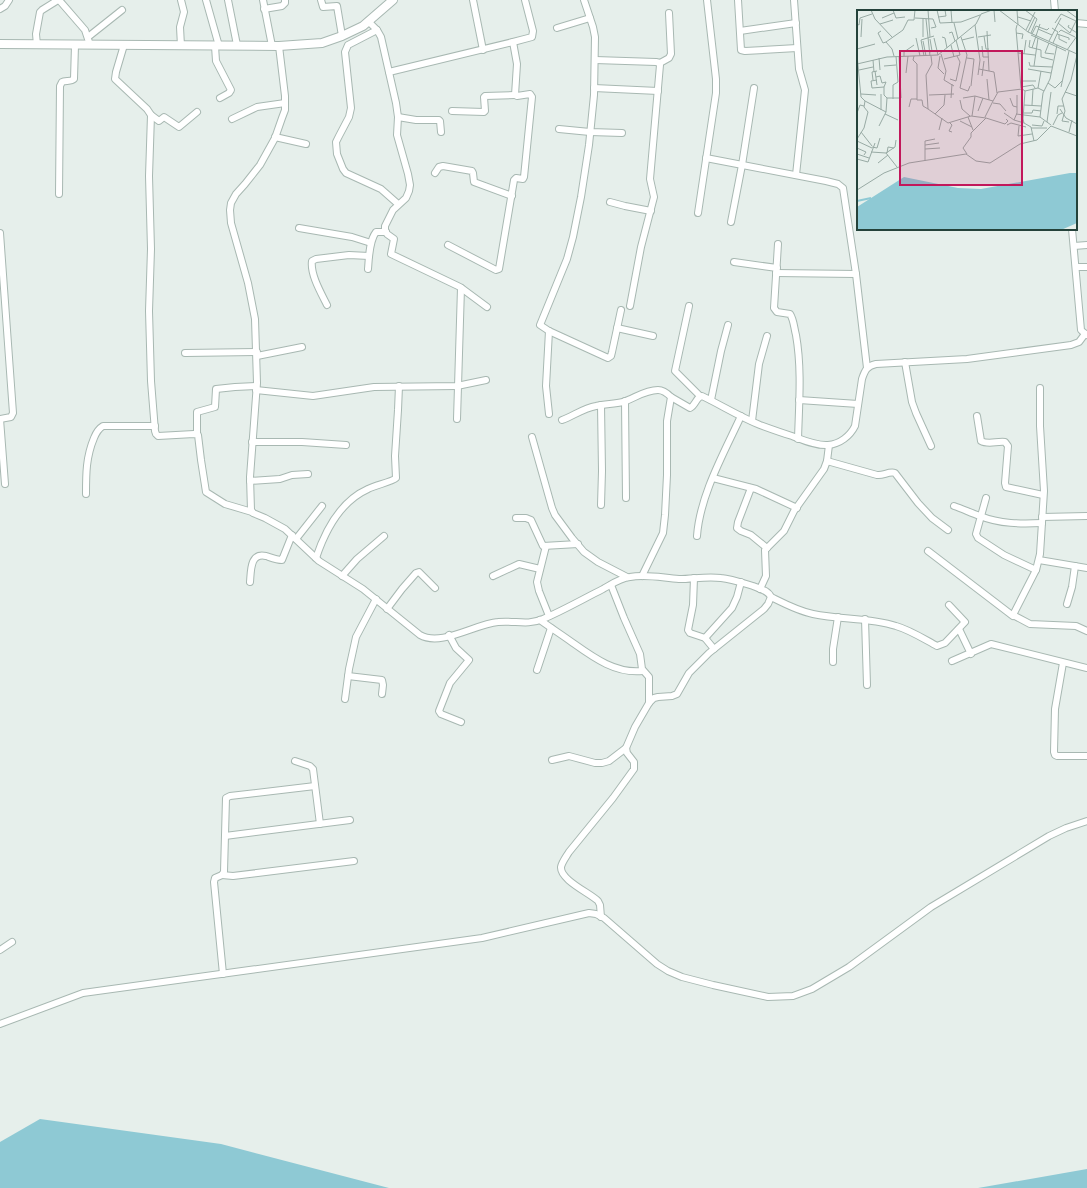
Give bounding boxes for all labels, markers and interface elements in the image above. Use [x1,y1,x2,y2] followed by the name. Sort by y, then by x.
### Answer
[857,10,1077,230] inset map

